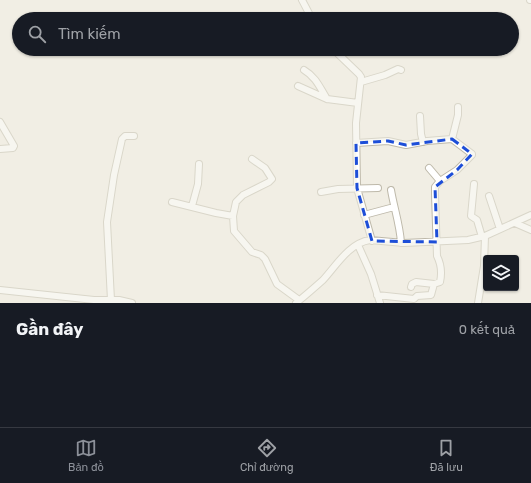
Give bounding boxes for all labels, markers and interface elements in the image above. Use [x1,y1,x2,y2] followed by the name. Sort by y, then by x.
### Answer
[12,12,519,56] search box
[26,23,48,45] icon: search
[58,25,121,43] text: Tìm kiếm
[483,255,519,291] map controls
[483,255,519,291] button: layers
[16,319,83,339] text: Gần đây
[459,322,515,337] text: 0 kết quả
[68,437,104,474] tab: Bản đồ
[240,437,294,474] tab: Chỉ đường
[430,437,463,474] tab: Đã lưu

